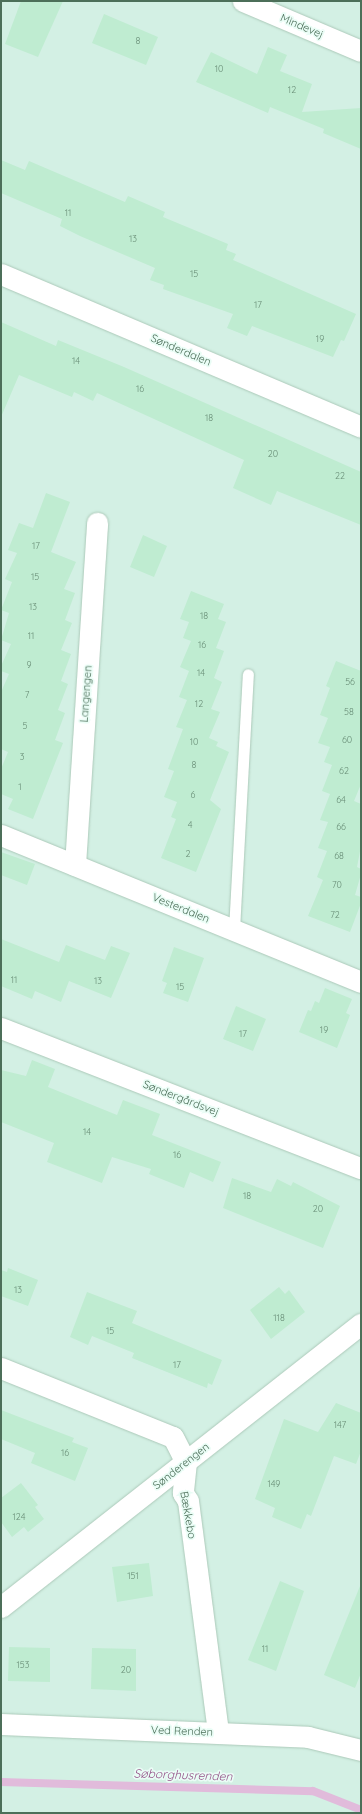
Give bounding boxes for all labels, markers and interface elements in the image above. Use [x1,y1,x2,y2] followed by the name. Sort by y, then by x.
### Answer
[278,11,326,41] street label: Mindevej
[136,36,140,46] house number: 8
[215,64,223,74] house number: 10
[288,85,296,95] house number: 12
[65,208,71,218] house number: 11
[129,234,137,244] house number: 13
[190,269,198,279] house number: 15
[254,300,262,310] house number: 17
[149,331,213,369] street label: Sønderdalen
[316,334,324,344] house number: 19
[72,356,80,366] house number: 14
[136,384,144,394] house number: 16
[205,413,213,423] house number: 18
[268,449,278,459] house number: 20
[335,471,345,481] house number: 22
[32,541,40,551] house number: 17
[31,572,39,582] house number: 15
[29,602,37,612] house number: 13
[200,611,208,621] house number: 18
[28,631,34,641] house number: 11
[198,640,206,650] house number: 16
[26,660,32,670] house number: 9
[77,665,95,723] street label: Langengen
[197,668,205,678] house number: 14
[345,677,355,687] house number: 56
[25,690,29,700] house number: 7
[195,699,203,709] house number: 12
[344,707,354,717] house number: 58
[23,721,27,731] house number: 5
[342,735,352,745] house number: 60
[190,737,198,747] house number: 10
[20,752,24,762] house number: 3
[192,760,196,770] house number: 8
[339,766,349,776] house number: 62
[18,782,22,792] house number: 1
[191,790,195,800] house number: 6
[336,795,346,805] house number: 64
[188,820,192,830] house number: 4
[336,822,346,832] house number: 66
[186,849,190,859] house number: 2
[334,851,344,861] house number: 68
[332,880,342,890] house number: 70
[150,891,212,925] street label: Vesterdalen
[330,910,340,920] house number: 72
[11,975,17,985] house number: 11
[94,976,102,986] house number: 13
[176,982,184,992] house number: 15
[320,1025,328,1035] house number: 19
[239,1029,247,1039] house number: 17
[141,1077,221,1119] street label: Søndergårdsvej
[83,1127,91,1137] house number: 14
[173,1150,181,1160] house number: 16
[243,1191,251,1201] house number: 18
[313,1204,323,1214] house number: 20
[14,1285,22,1295] house number: 13
[273,1313,285,1323] house number: 118
[106,1326,114,1336] house number: 15
[173,1360,181,1370] house number: 17
[334,1420,346,1430] house number: 147
[150,1440,212,1492] street label: Sønderengen
[61,1448,69,1458] house number: 16
[268,1479,280,1489] house number: 149
[177,1490,199,1540] street label: Bækkebo
[13,1512,25,1522] house number: 124
[127,1571,139,1581] house number: 151
[262,1644,268,1654] house number: 11
[17,1660,29,1670] house number: 153
[121,1665,131,1675] house number: 20
[151,1723,213,1739] street label: Ved Renden
[133,1766,233,1784] water label: Søborghusrenden

